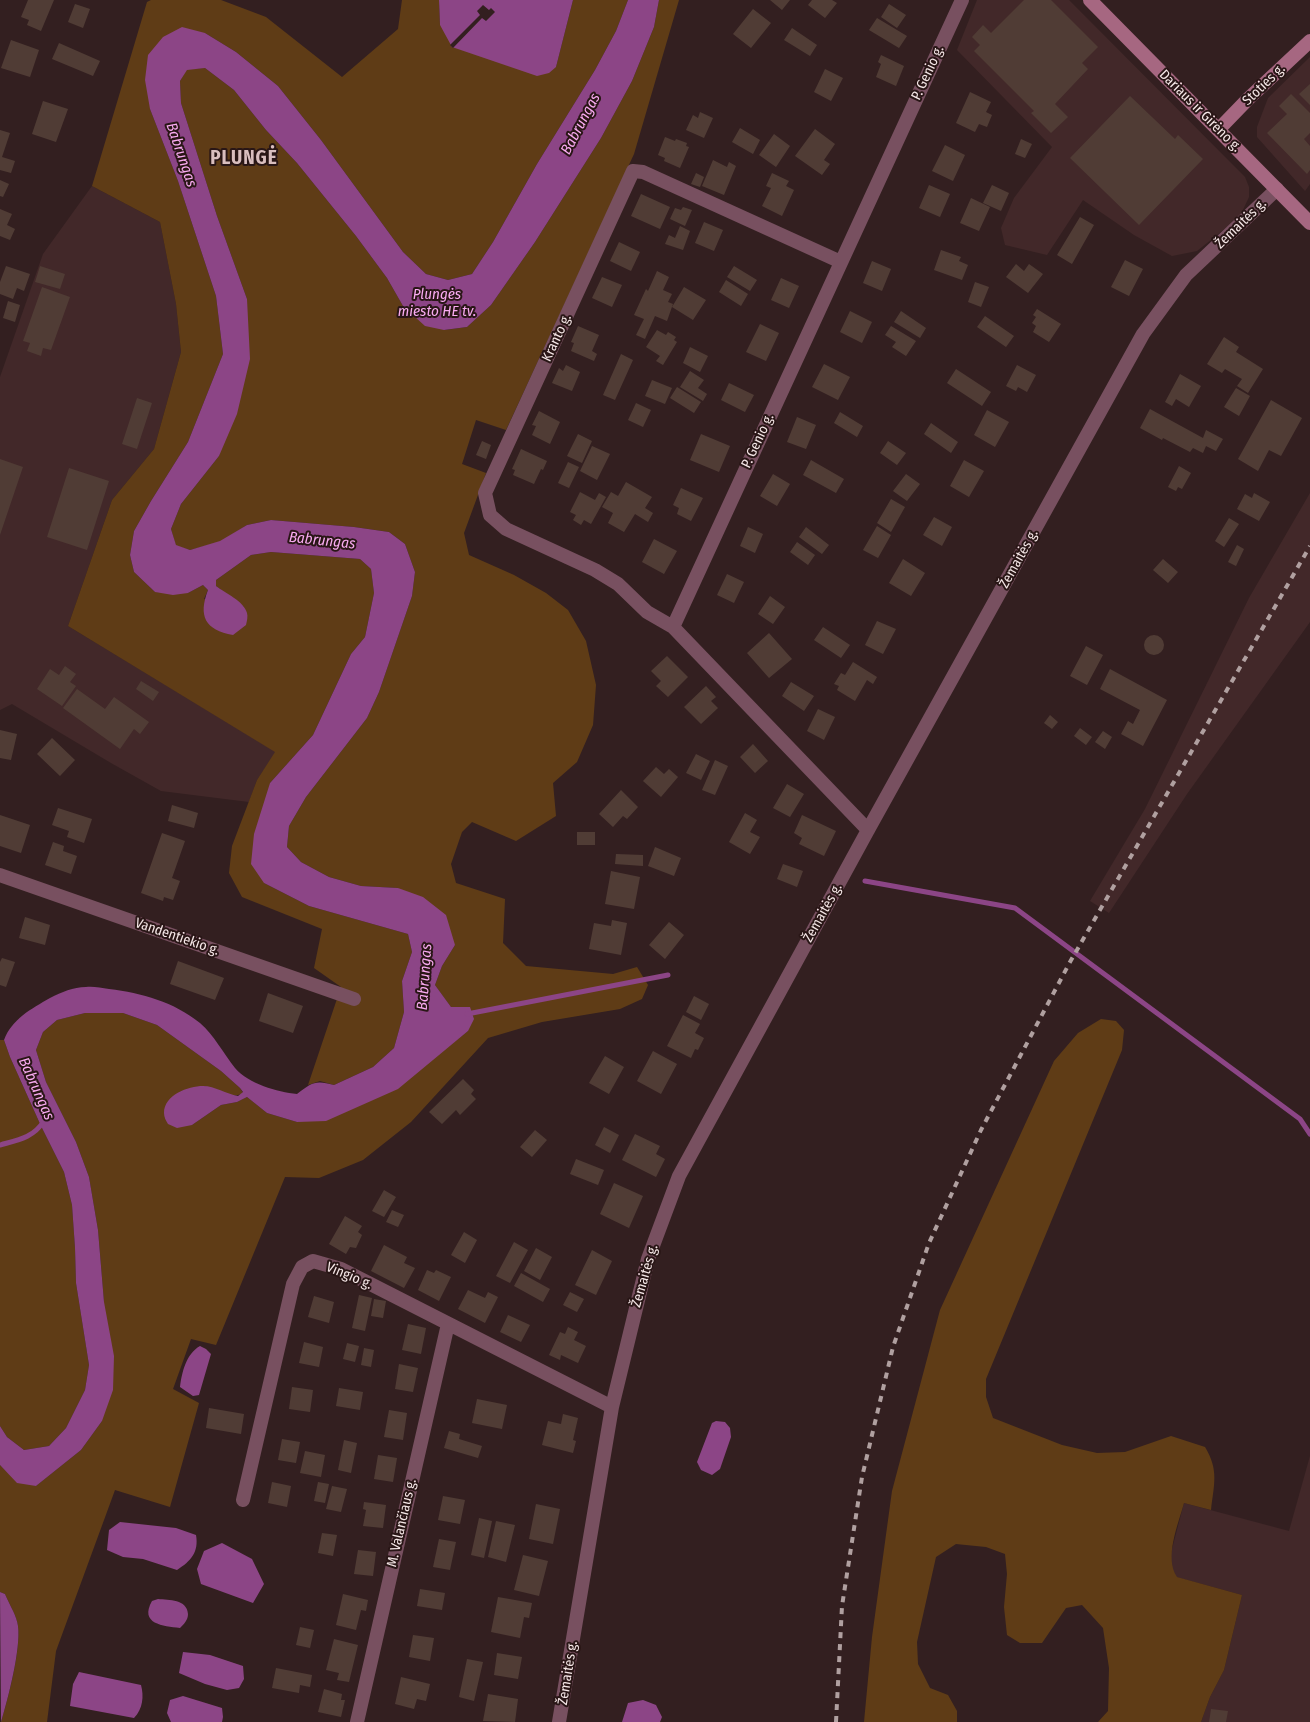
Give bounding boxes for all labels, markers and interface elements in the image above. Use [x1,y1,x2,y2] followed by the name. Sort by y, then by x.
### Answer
[908,43,948,103] street label: P. Genio g.
[1239,61,1289,109] street label: Stoties g.
[1156,67,1244,155] street label: Dariaus ir Girėno g.
[557,90,605,158] water label: Babrungas
[162,121,200,189] water label: Babrungas
[209,148,279,170] district label: PLUNGĖ
[1212,196,1270,252] street label: Žemaitės g.
[398,286,476,321] water label: Plungės miesto HE tv.
[539,311,575,365] street label: Kranto g.
[738,411,778,471] street label: P. Genio g.
[996,527,1042,591] street label: Žemaitės g.
[288,529,356,553] water label: Babrungas
[800,881,846,945] street label: Žemaitės g.
[133,915,221,959] street label: Vandentiekio g.
[414,943,436,1011] water label: Babrungas
[14,1055,58,1123] water label: Babrungas
[628,1243,662,1309] street label: Žemaitės g.
[323,1259,375,1293] street label: Vingio g.
[384,1477,420,1569] street label: M. Valančiaus g.
[555,1640,581,1706] street label: Žemaitės g.

